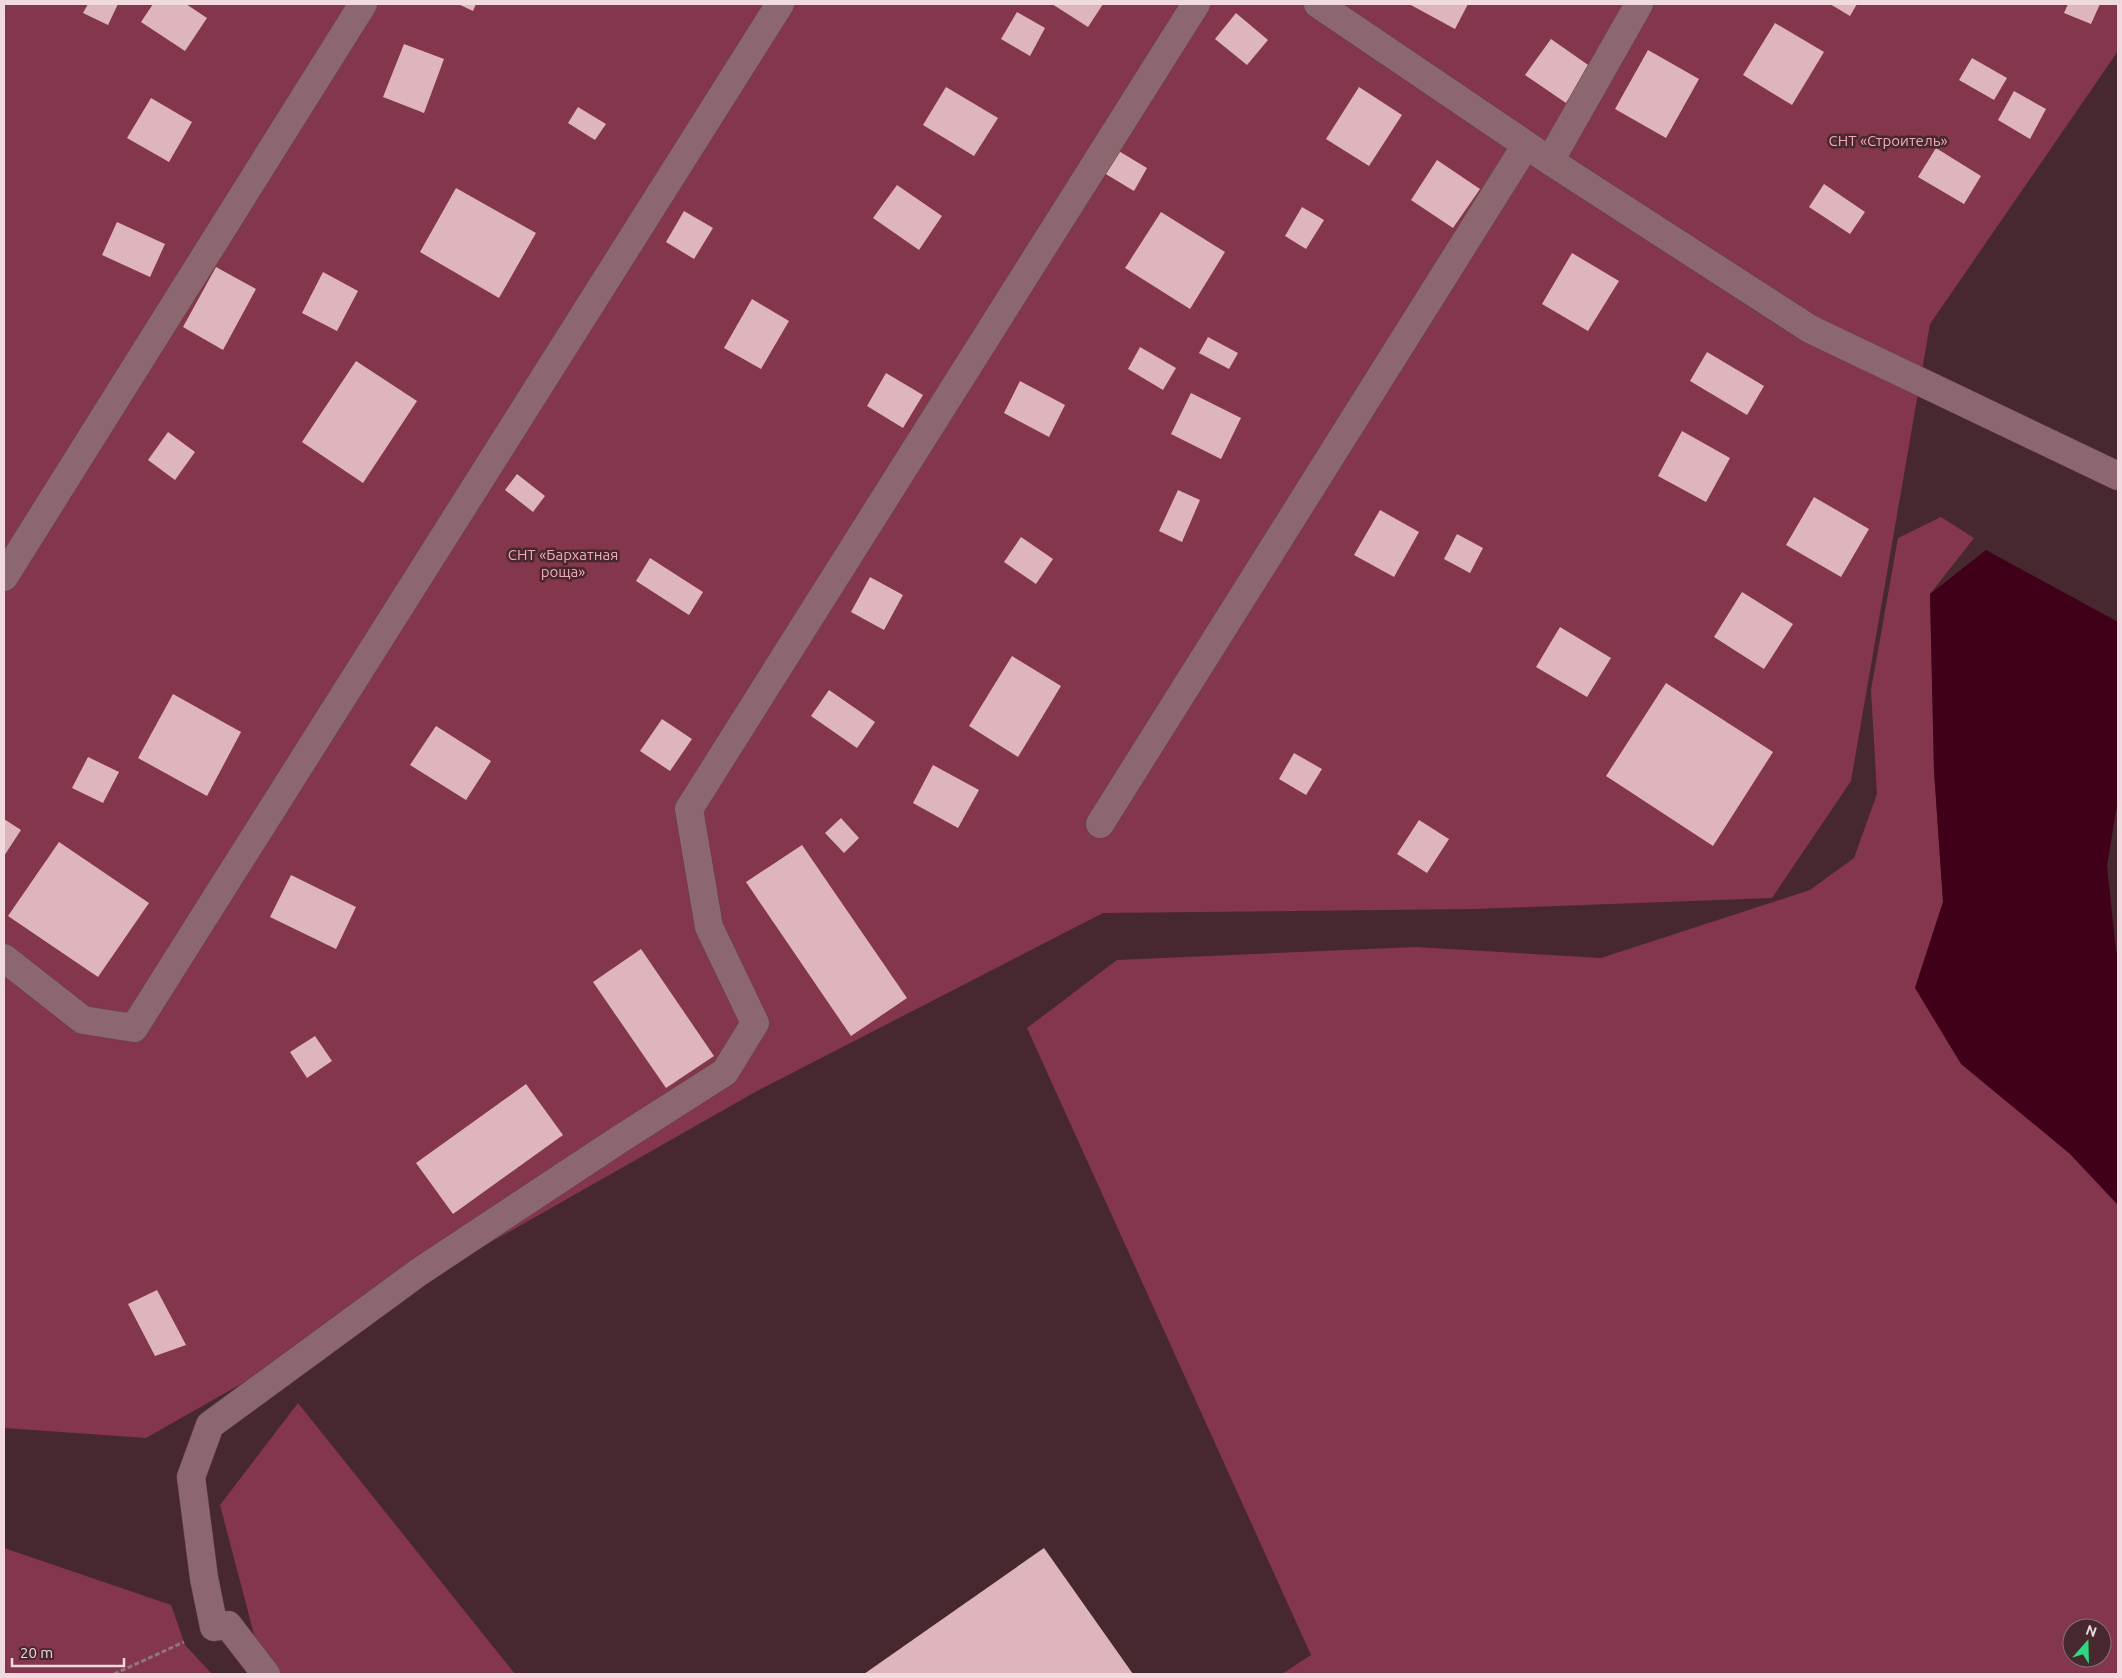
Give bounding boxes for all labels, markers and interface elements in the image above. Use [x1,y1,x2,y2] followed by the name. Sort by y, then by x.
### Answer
[1829,132,1947,149] park label: СНТ «Строитель»
[508,546,618,580] park label: СНТ «Бархатная роща»
[2062,1618,2112,1668] north arrow
[2084,1621,2099,1640] text: N
[12,1636,125,1668] scale bar
[20,1644,53,1661] text: 20 m

